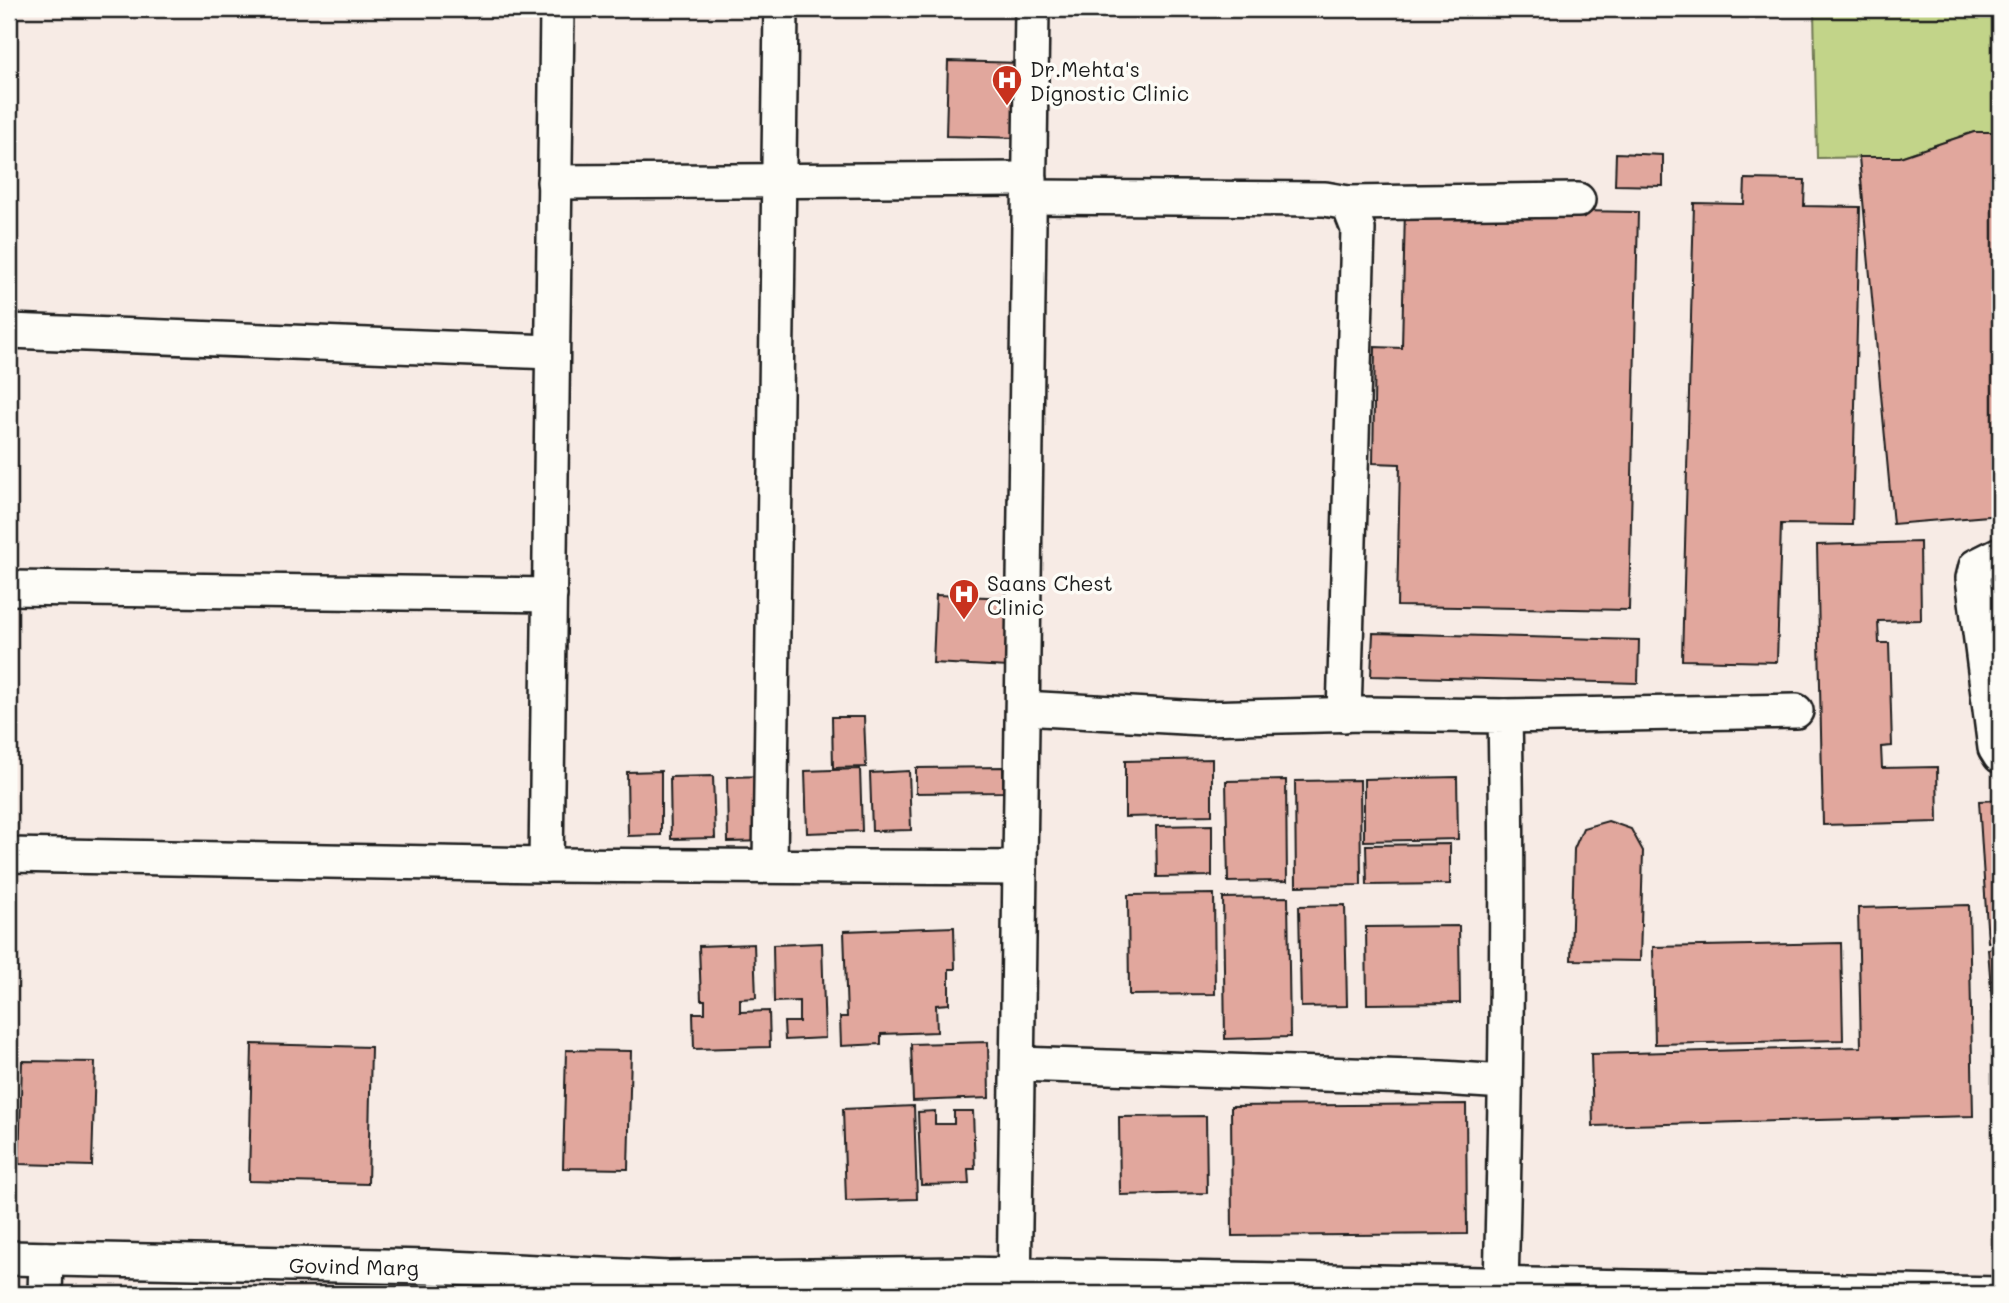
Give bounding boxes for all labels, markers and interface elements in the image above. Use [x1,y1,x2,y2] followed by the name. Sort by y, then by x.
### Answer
[1030,55,1189,106] place label: Dr.Mehta's Dignostic Clinic
[990,63,1024,107] hospital icon: Dr.Mehta's Dignostic Clinic
[987,569,1113,620] place label: Saans Chest Clinic
[947,577,981,621] hospital icon: Saans Chest Clinic
[289,1251,419,1280] street label: Govind Marg

